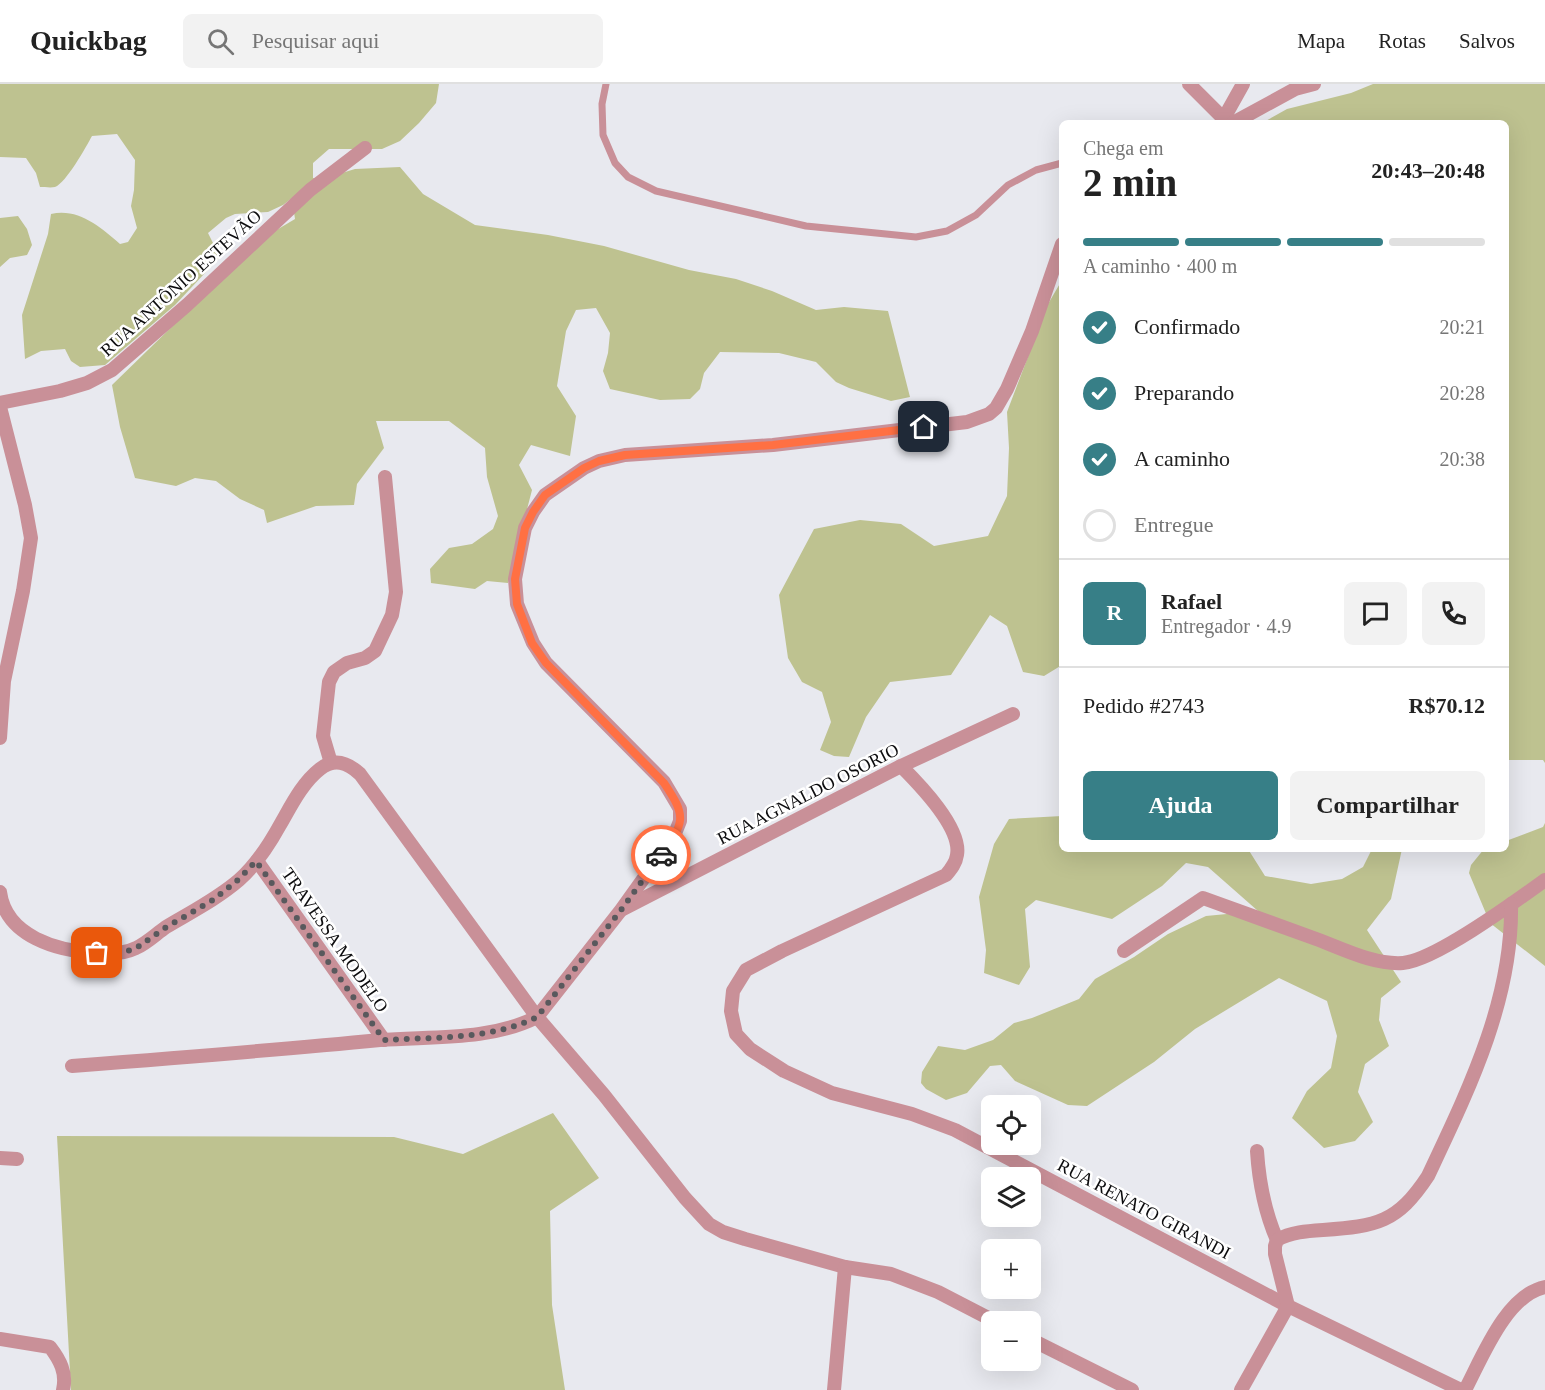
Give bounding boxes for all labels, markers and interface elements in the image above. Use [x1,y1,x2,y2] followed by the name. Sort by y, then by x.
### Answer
[183,14,603,68] search box
[30,25,147,56] text: Quickbag
[204,25,237,58] icon: search
[252,28,379,53] text: Pesquisar aqui
[1297,29,1345,53] text: Mapa
[1378,29,1426,53] text: Rotas
[1459,29,1515,53] text: Salvos
[1083,137,1164,159] text: Chega em
[1371,158,1485,183] text: 20:43–20:48
[1083,161,1177,204] text: 2 min
[96,205,265,360] street label: RUA ANTÔNIO ESTEVÃO
[1083,255,1237,277] text: A caminho · 400 m
[1083,311,1116,344] icon: check
[1134,314,1240,339] text: Confirmado
[1439,316,1485,338] text: 20:21
[1083,377,1116,410] icon: check
[1134,380,1234,405] text: Preparando
[1439,382,1485,404] text: 20:28
[898,401,949,452] pin
[907,410,940,443] icon: home
[1083,443,1116,476] icon: check
[1134,446,1230,471] text: A caminho
[1439,448,1485,470] text: 20:38
[1134,512,1213,537] text: Entregue
[1344,582,1407,645] button: chat
[1422,582,1485,645] button: phone
[1161,589,1222,614] text: Rafael
[1107,600,1122,625] text: R
[1161,615,1292,637] text: Entregador · 4.9
[1083,693,1205,718] text: Pedido #2743
[1409,693,1485,718] text: R$70.12
[714,739,902,849] street label: RUA AGNALDO OSORIO
[1083,771,1278,840] button: Ajuda
[1290,771,1485,840] button: Compartilhar
[631,825,691,885] courier
[645,839,678,872] icon: car
[278,864,392,1016] street label: TRAVESSA MODELO
[71,927,122,978] pin
[80,936,113,969] icon: bag
[981,1095,1041,1371] map controls
[981,1095,1041,1155] button: locate
[1054,1155,1234,1263] street label: RUA RENATO GIRANDI
[981,1167,1041,1227] button: layers
[981,1239,1041,1299] button: +
[981,1311,1041,1371] button: −

